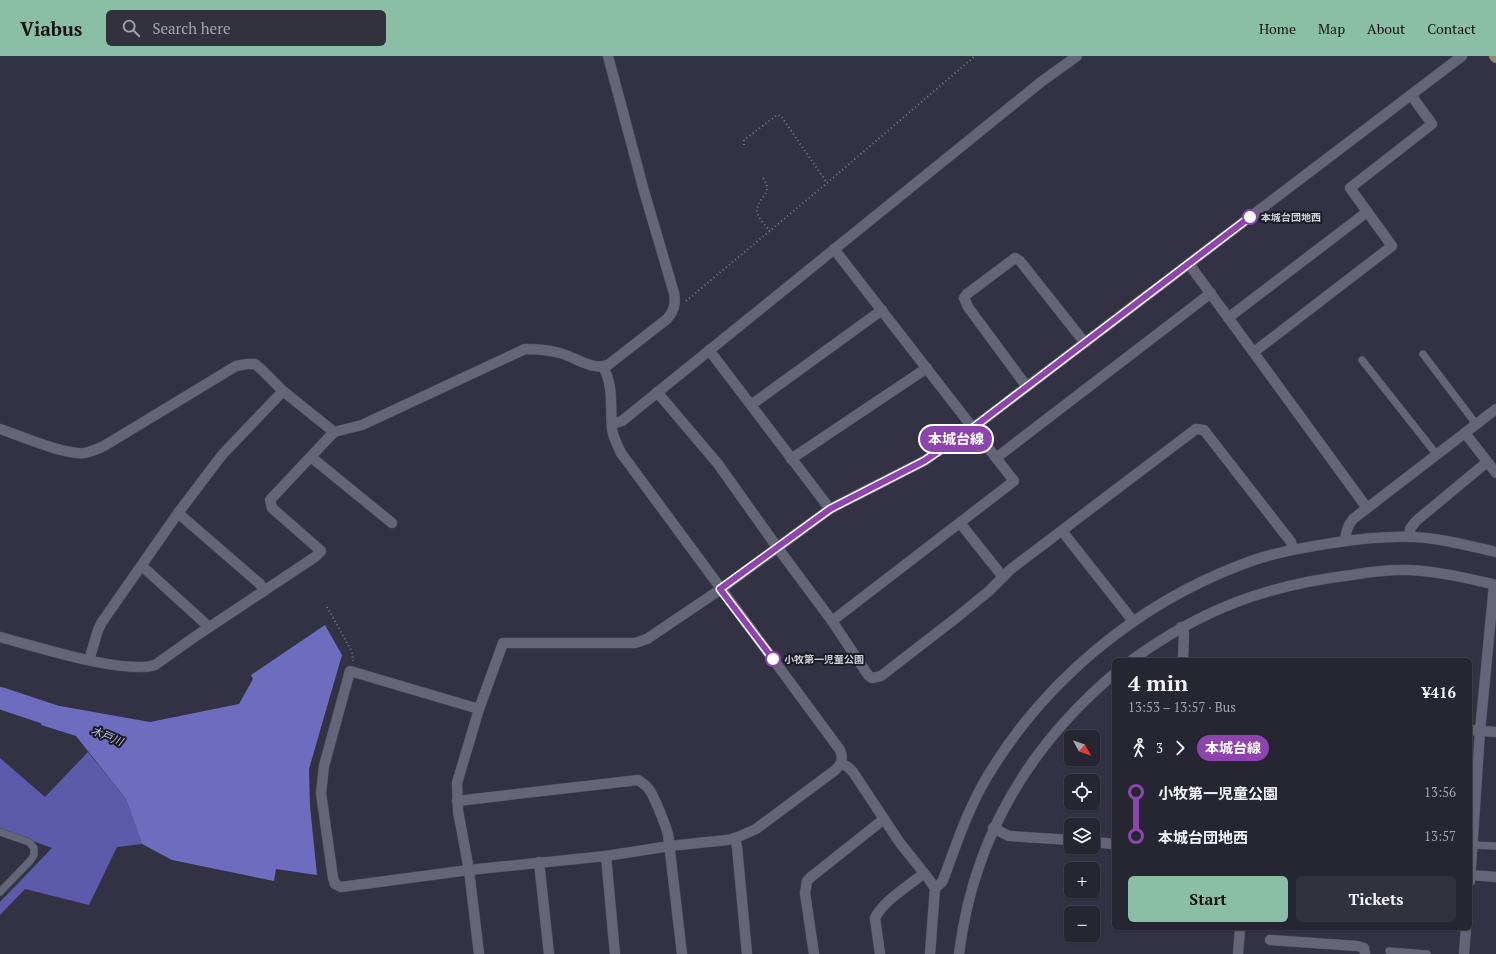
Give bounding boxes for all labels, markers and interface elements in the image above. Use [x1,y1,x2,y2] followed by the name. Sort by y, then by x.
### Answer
[106,10,386,46] search box
[20,16,82,41] text: Viabus
[120,17,142,39] icon: search
[152,18,230,38] text: Search here
[1259,19,1296,38] text: Home
[1318,19,1345,38] text: Map
[1367,19,1405,38] text: About
[1427,19,1476,38] text: Contact
[1242,209,1258,225] marker: 本城台団地西
[1260,211,1321,224] place label: 本城台団地西
[928,426,984,452] line badge: 本城台線
[928,429,984,448] text: 本城台線
[765,651,781,667] marker: 小牧第一児童公園
[784,653,864,666] place label: 小牧第一児童公園
[1128,668,1188,697] text: 4 min
[1422,682,1456,702] text: ¥416
[1128,698,1236,716] text: 13:53 – 13:57 · Bus
[89,723,126,749] water label: 木戸川
[1064,730,1100,766] north arrow
[1064,730,1100,942] map controls
[1128,737,1150,759] icon: walk
[1169,737,1191,759] icon: forward
[1205,738,1261,757] text: 本城台線
[1156,739,1163,757] text: 3
[1064,774,1100,810] button: locate
[1158,783,1278,803] text: 小牧第一児童公園
[1424,783,1456,801] text: 13:56
[1064,818,1100,854] button: layers
[1158,827,1248,847] text: 本城台団地西
[1424,827,1456,845] text: 13:57
[1064,862,1100,898] button: +
[1128,876,1288,922] button: Start
[1296,876,1456,922] button: Tickets
[1064,906,1100,942] button: −

